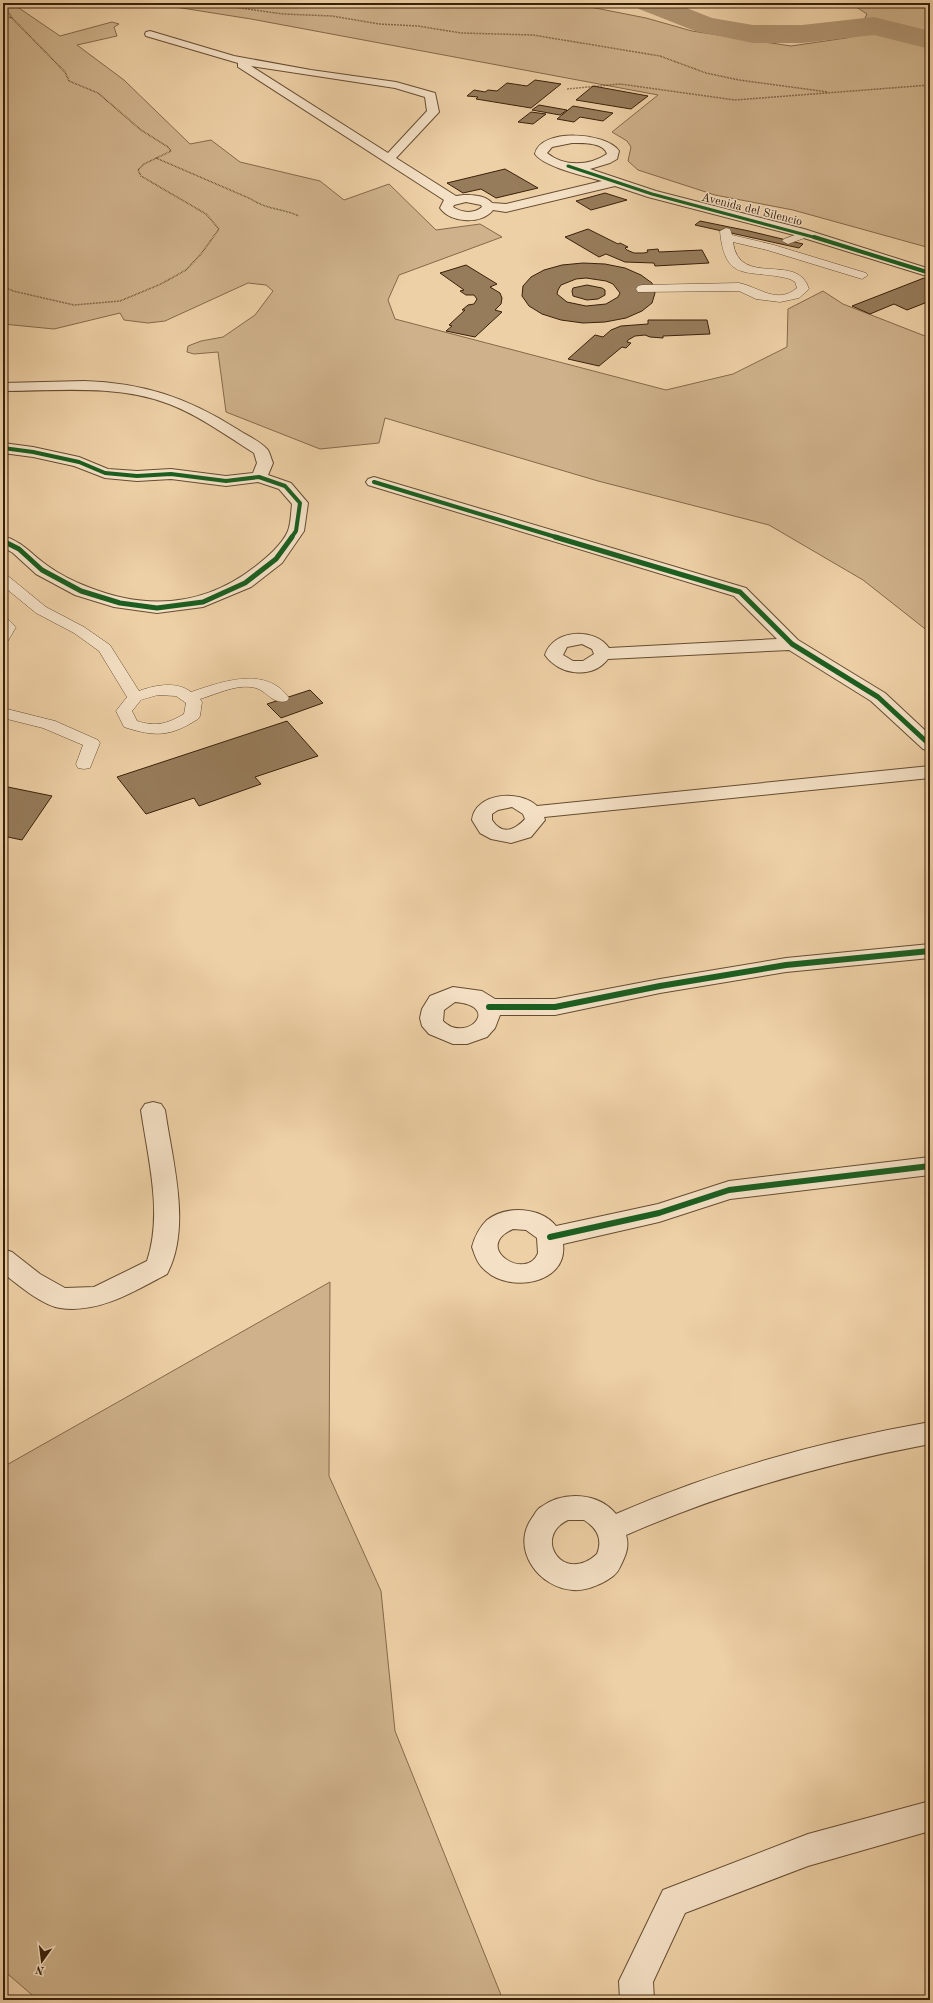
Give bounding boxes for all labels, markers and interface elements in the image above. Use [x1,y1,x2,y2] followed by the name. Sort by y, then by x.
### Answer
[700,192,804,228] street label: Avenida del Silencio
[22,1941,62,1981] north arrow
[34,1963,45,1976] text: N

